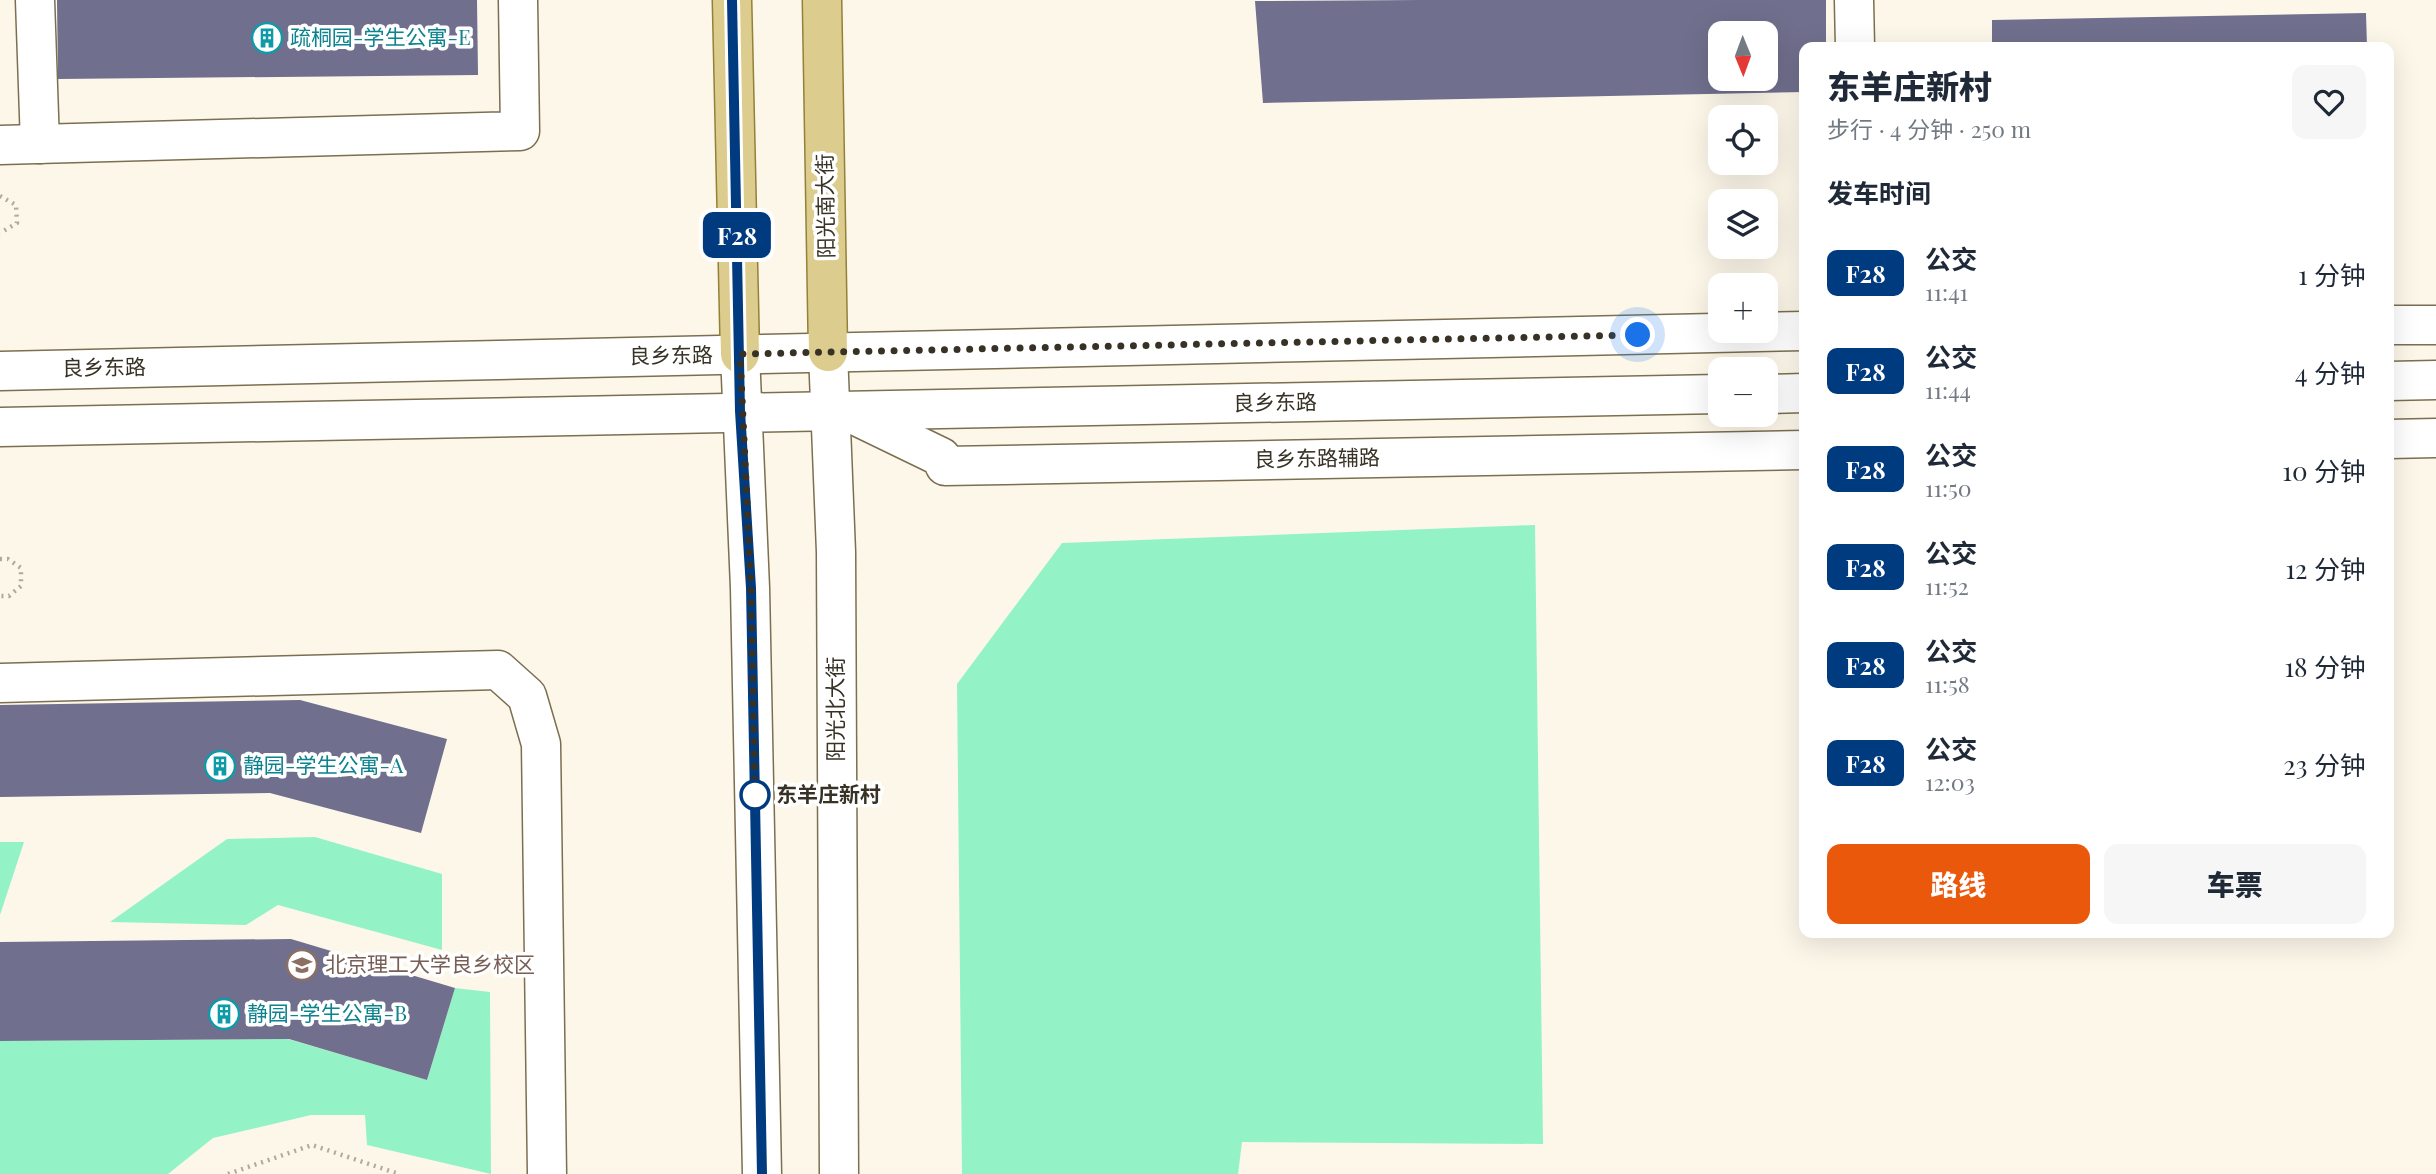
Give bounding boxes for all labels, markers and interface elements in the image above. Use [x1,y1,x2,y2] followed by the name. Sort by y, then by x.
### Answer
[250,21,284,55] building icon: 疏桐园-学生公寓-E
[1708,21,1778,91] north arrow
[1708,21,1778,427] map controls
[290,22,471,50] place label: 疏桐园-学生公寓-E
[1827,63,1992,107] text: 东羊庄新村
[2292,65,2366,139] button: heart
[1708,105,1778,175] button: locate
[1827,113,2031,144] text: 步行 · 4 分钟 · 250 m
[809,153,839,259] street label: 阳光南大街
[1827,175,1931,210] text: 发车时间
[1708,189,1778,259] button: layers
[697,212,777,258] line badge: F28
[717,219,757,251] text: F28
[1925,241,1977,276] text: 公交
[1845,257,1886,289] text: F28
[2298,257,2366,292] text: 1 分钟
[1708,273,1778,343] button: +
[1925,276,1968,307] text: 11:41
[1620,317,1655,352] your location
[629,339,713,369] street label: 良乡东路
[1925,339,1977,374] text: 公交
[62,351,146,381] street label: 良乡东路
[1845,355,1886,387] text: F28
[2295,355,2366,390] text: 4 分钟
[1708,357,1778,427] button: −
[1925,374,1971,405] text: 11:44
[1233,386,1317,416] street label: 良乡东路
[1925,437,1977,472] text: 公交
[1254,442,1380,472] street label: 良乡东路辅路
[1845,453,1886,485] text: F28
[2282,453,2366,488] text: 10 分钟
[1925,472,1971,503] text: 11:50
[1925,535,1977,570] text: 公交
[1845,551,1886,583] text: F28
[2285,551,2366,586] text: 12 分钟
[1925,570,1969,601] text: 11:52
[1925,633,1977,668] text: 公交
[1845,649,1886,681] text: F28
[2284,649,2366,684] text: 18 分钟
[820,657,848,762] street label: 阳光北大街
[1925,668,1970,699] text: 11:58
[1925,731,1977,766] text: 公交
[1845,747,1886,779] text: F28
[2283,747,2366,782] text: 23 分钟
[203,749,237,783] building icon: 静园-学生公寓-A
[243,750,404,778] place label: 静园-学生公寓-A
[1925,766,1975,797] text: 12:03
[776,779,881,807] place label: 东羊庄新村
[740,780,770,810] marker: 东羊庄新村
[1827,844,2090,924] button: 路线
[2104,844,2366,924] button: 车票
[285,948,319,982] school or university icon: 北京理工大学良乡校区
[325,949,535,977] place label: 北京理工大学良乡校区
[207,997,241,1031] building icon: 静园-学生公寓-B
[247,998,407,1026] place label: 静园-学生公寓-B

